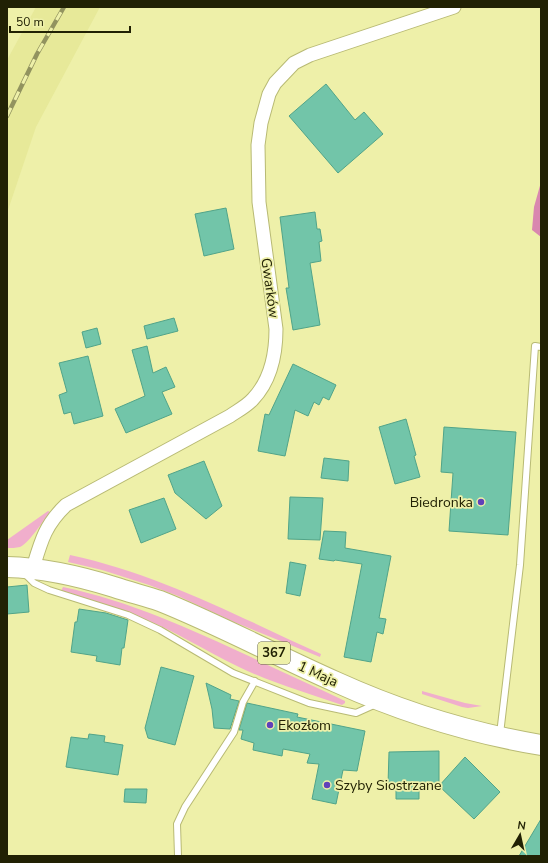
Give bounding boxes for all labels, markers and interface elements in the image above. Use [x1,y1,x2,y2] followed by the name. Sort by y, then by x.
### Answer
[10,8,130,34] scale bar
[16,14,44,30] text: 50 m
[256,257,284,320] street label: Gwarków
[410,493,473,512] place label: Biedronka
[476,497,486,507] marker: Biedronka
[258,642,290,664] road number: 367
[295,656,341,692] street label: 1 Maja
[278,716,331,735] place label: Ekozłom
[265,720,275,730] marker: Ekozłom
[335,776,442,795] place label: Szyby Siostrzane
[322,780,332,790] marker: Szyby Siostrzane
[500,815,540,855] north arrow
[516,818,527,834] text: N

